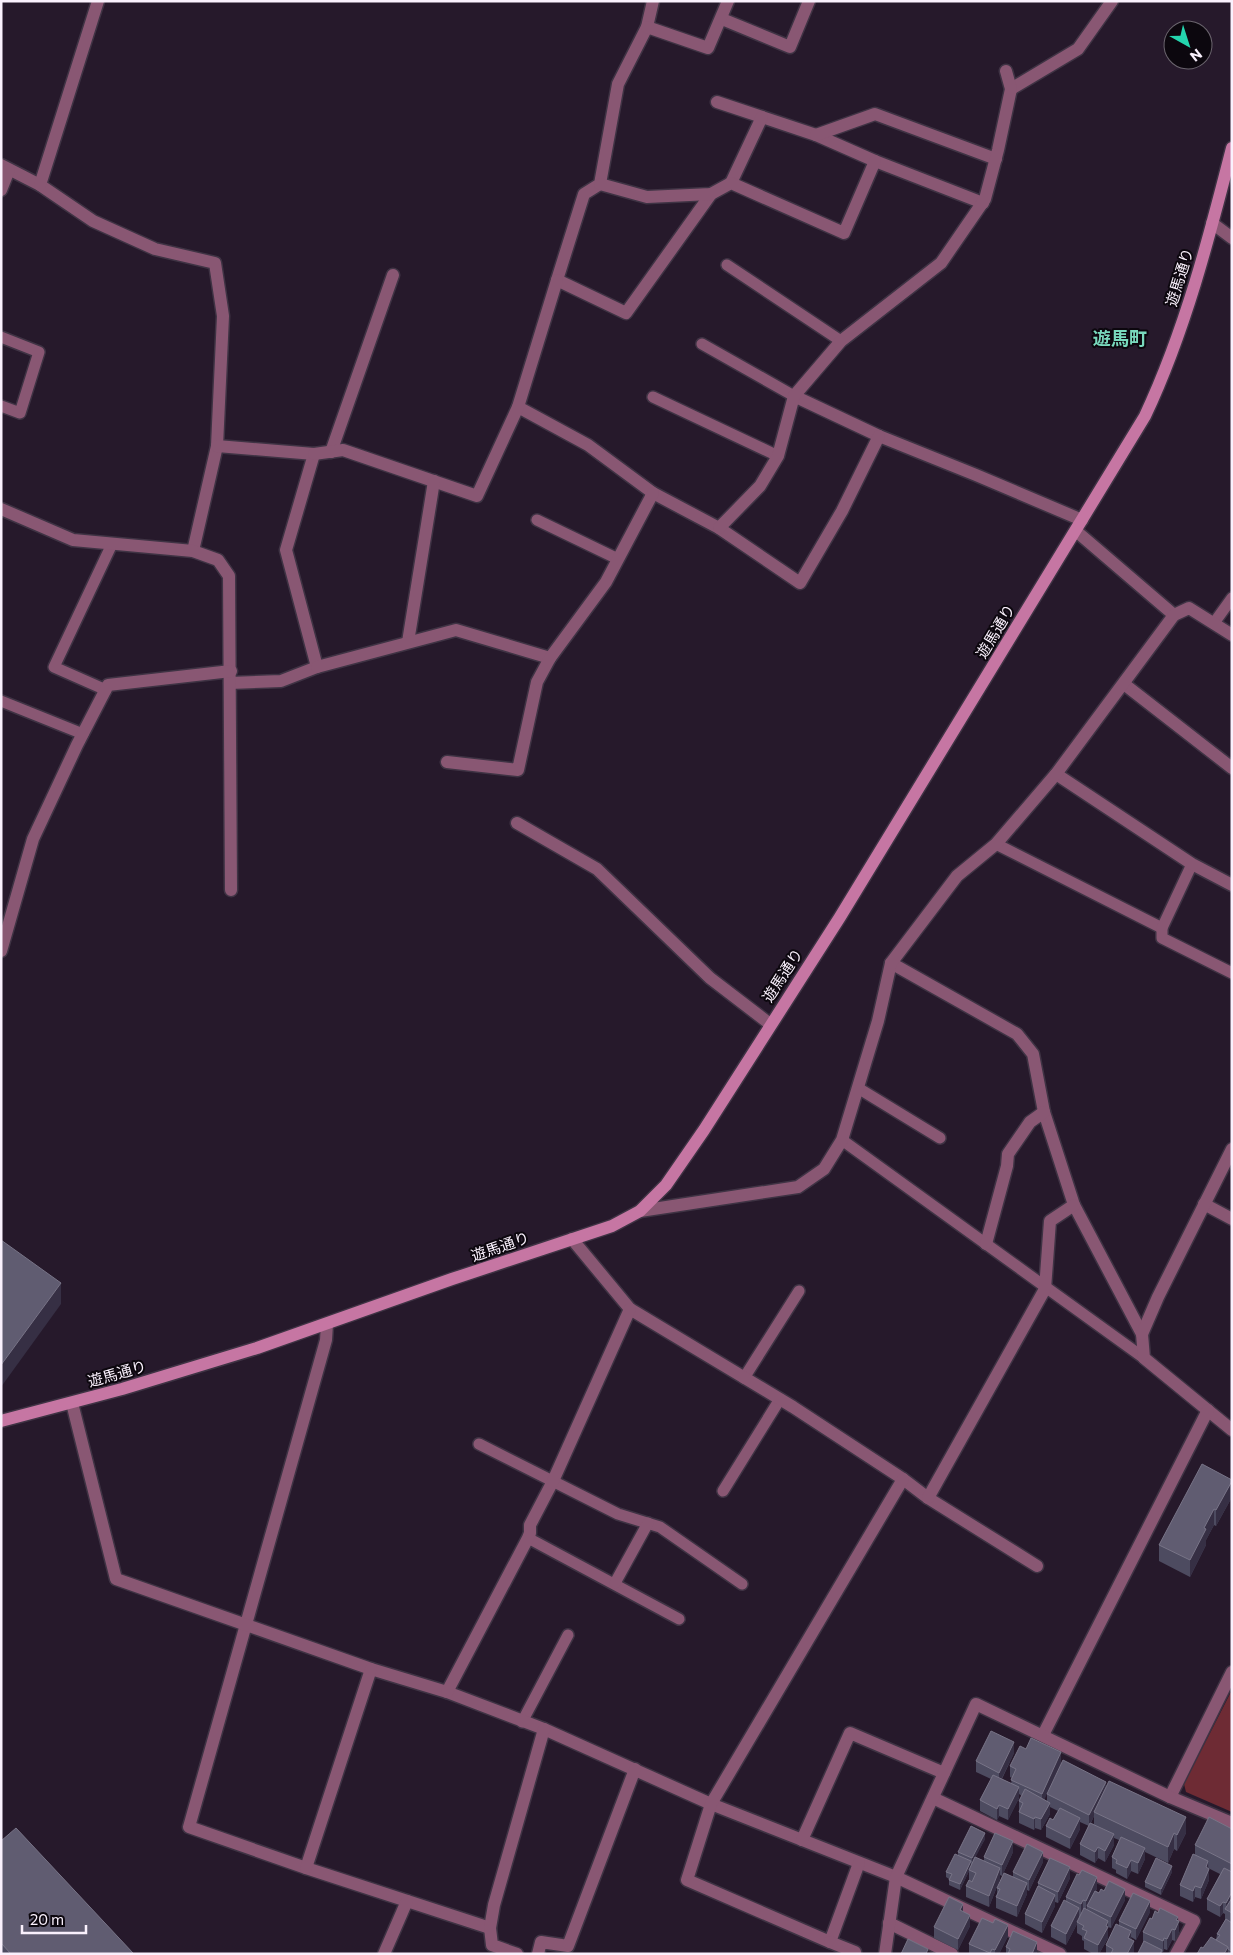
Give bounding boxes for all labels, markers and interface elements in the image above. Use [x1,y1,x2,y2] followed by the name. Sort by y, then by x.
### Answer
[1163,20,1213,70] north arrow
[1187,46,1206,65] text: N
[1162,246,1196,308] street label: 遊馬通り
[1093,327,1147,349] district label: 遊馬町
[972,601,1018,661] street label: 遊馬通り
[758,945,806,1005] street label: 遊馬通り
[469,1228,531,1264] street label: 遊馬通り
[86,1356,148,1390] street label: 遊馬通り
[22,1902,86,1934] scale bar
[30,1910,64,1928] text: 20 m

